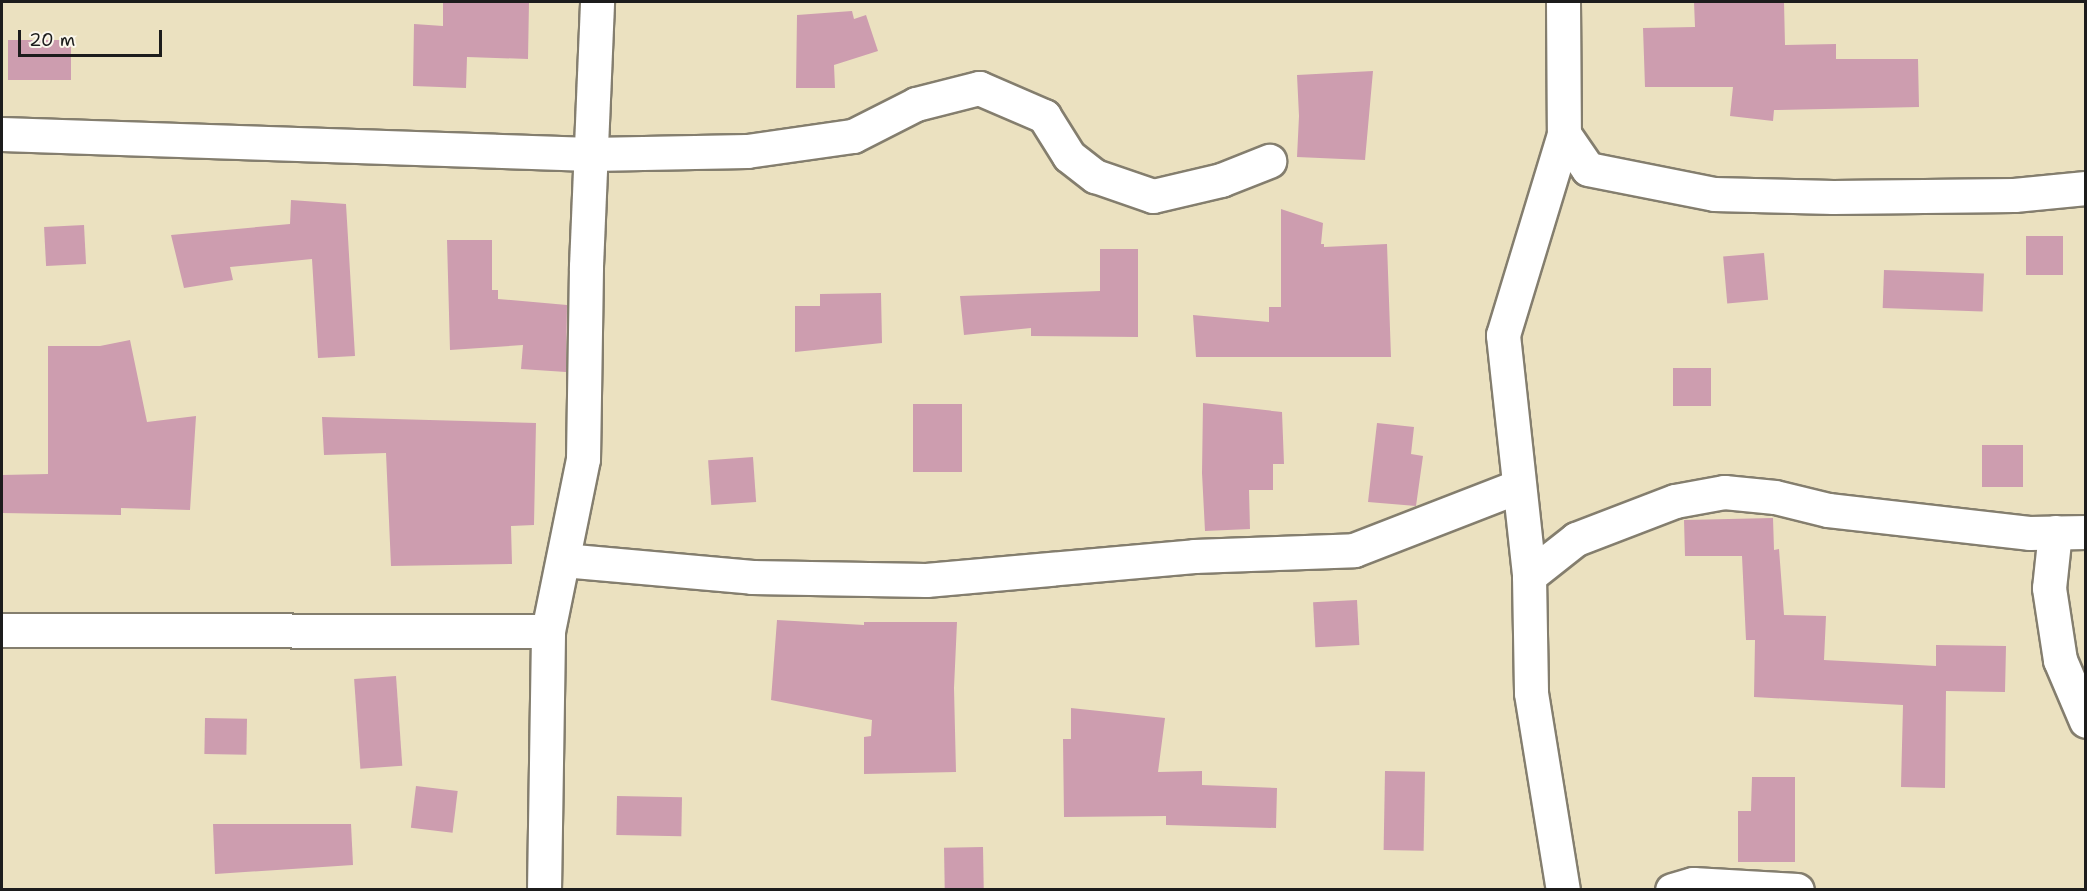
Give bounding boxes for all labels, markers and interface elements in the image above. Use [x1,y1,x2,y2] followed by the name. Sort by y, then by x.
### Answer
[21,18,165,56] scale bar
[29,28,75,52] text: 20 m

